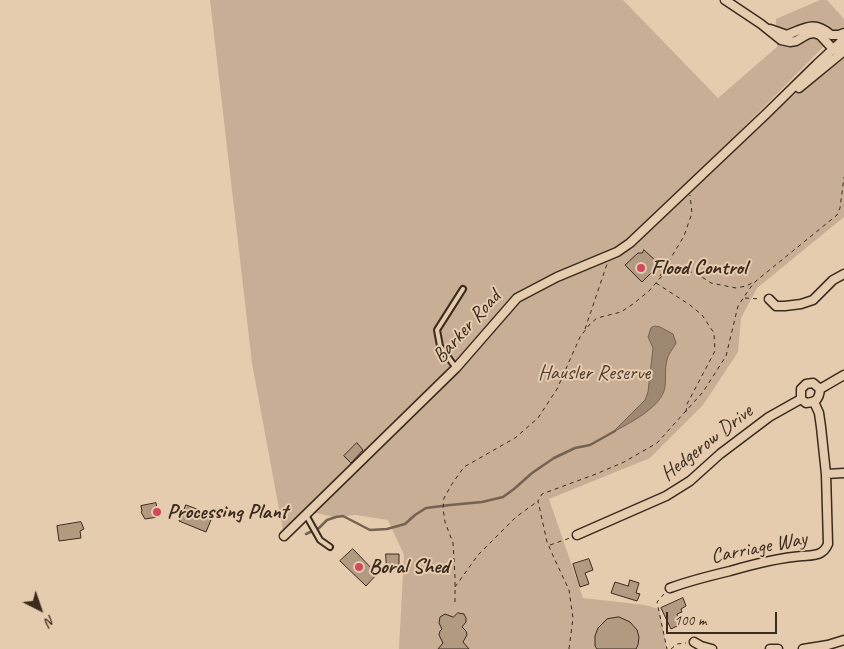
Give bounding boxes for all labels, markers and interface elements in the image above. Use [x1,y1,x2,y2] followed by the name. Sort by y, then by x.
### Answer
[651,255,747,281] place label: Flood Control
[635,262,647,274] marker: Flood Control
[428,285,506,369] street label: Barker Road
[538,360,650,386] park label: Hausler Reserve
[656,399,758,487] street label: Hedgerow Drive
[167,499,287,525] place label: Processing Plant
[151,506,163,518] marker: Processing Plant
[709,526,809,570] street label: Carriage Way
[369,554,449,580] place label: Boral Shed
[353,561,365,573] marker: Boral Shed
[15,584,65,634] north arrow
[669,602,780,634] scale bar
[41,611,59,630] text: N
[674,611,706,630] text: 100 m

